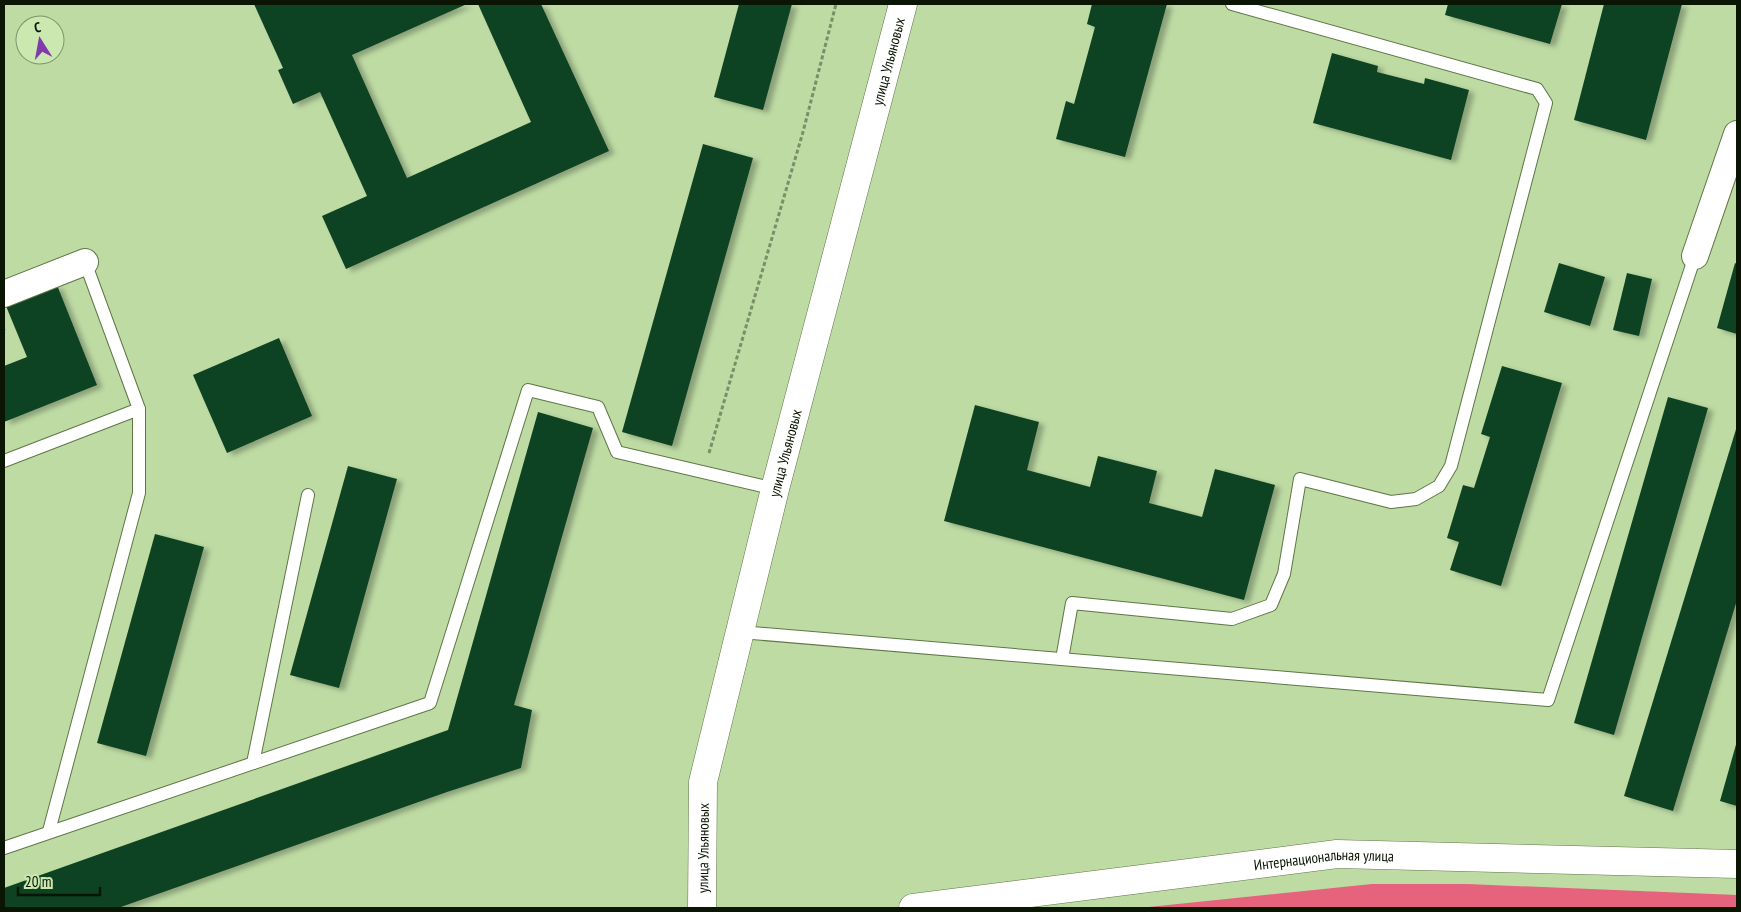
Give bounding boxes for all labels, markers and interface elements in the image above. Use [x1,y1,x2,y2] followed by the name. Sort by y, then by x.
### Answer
[15,15,65,65] north arrow
[867,15,909,107] street label: улица Ульяновых
[33,18,43,37] text: С
[764,407,805,499] street label: улица Ульяновых
[693,803,712,893] street label: улица Ульяновых
[1253,844,1394,874] street label: Интернациональная улица
[18,864,100,896] scale bar
[25,872,51,891] text: 20 m

